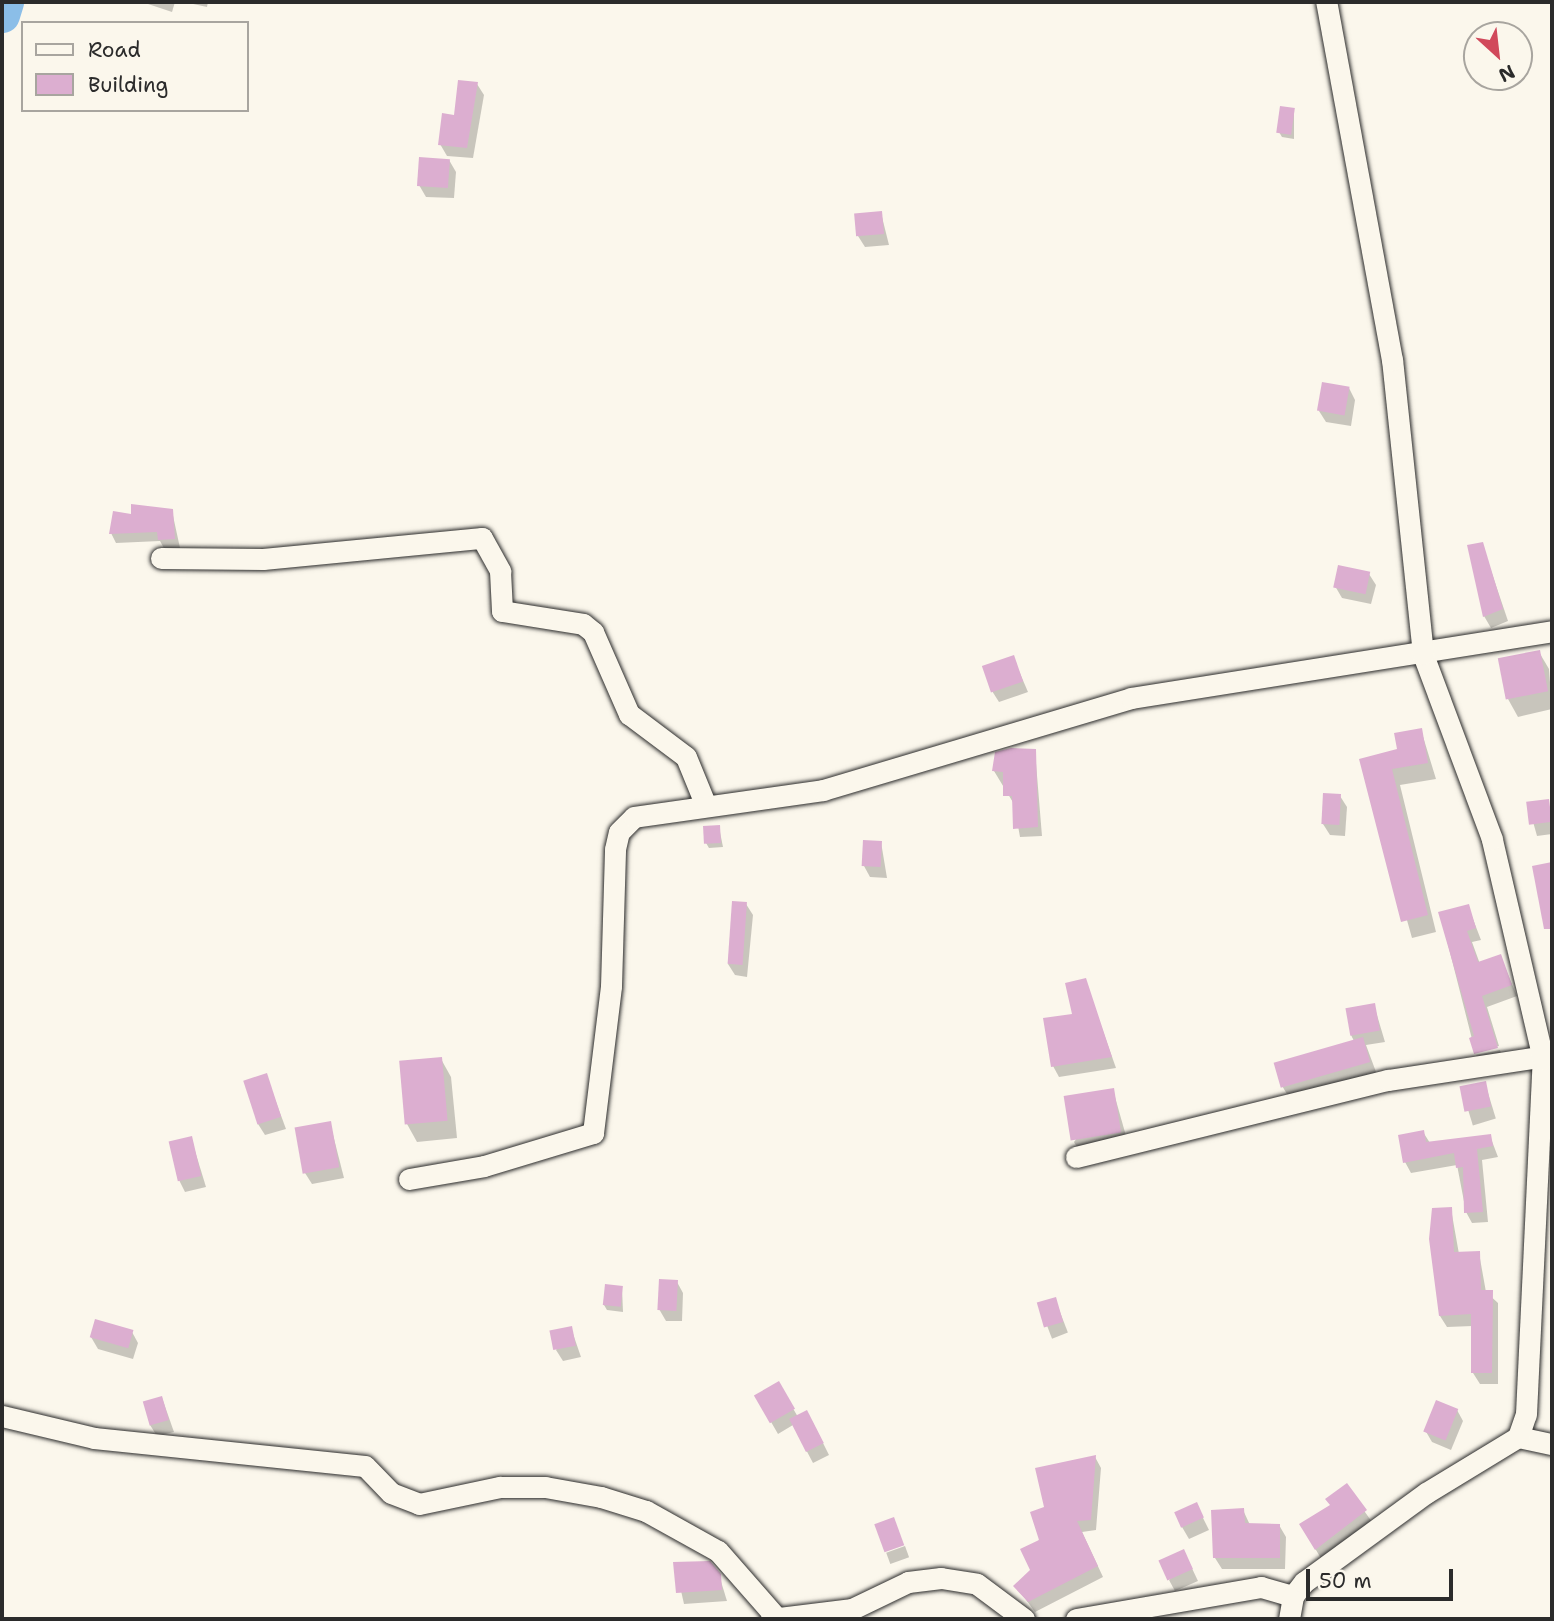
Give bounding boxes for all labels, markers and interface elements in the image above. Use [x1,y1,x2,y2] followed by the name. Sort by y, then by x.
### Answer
[21,21,248,112] legend
[1463,21,1533,91] north arrow
[88,36,141,64] text: Road
[1494,59,1519,88] text: N
[88,71,168,99] text: Building
[1309,1554,1456,1598] scale bar
[1319,1567,1372,1595] text: 50 m

